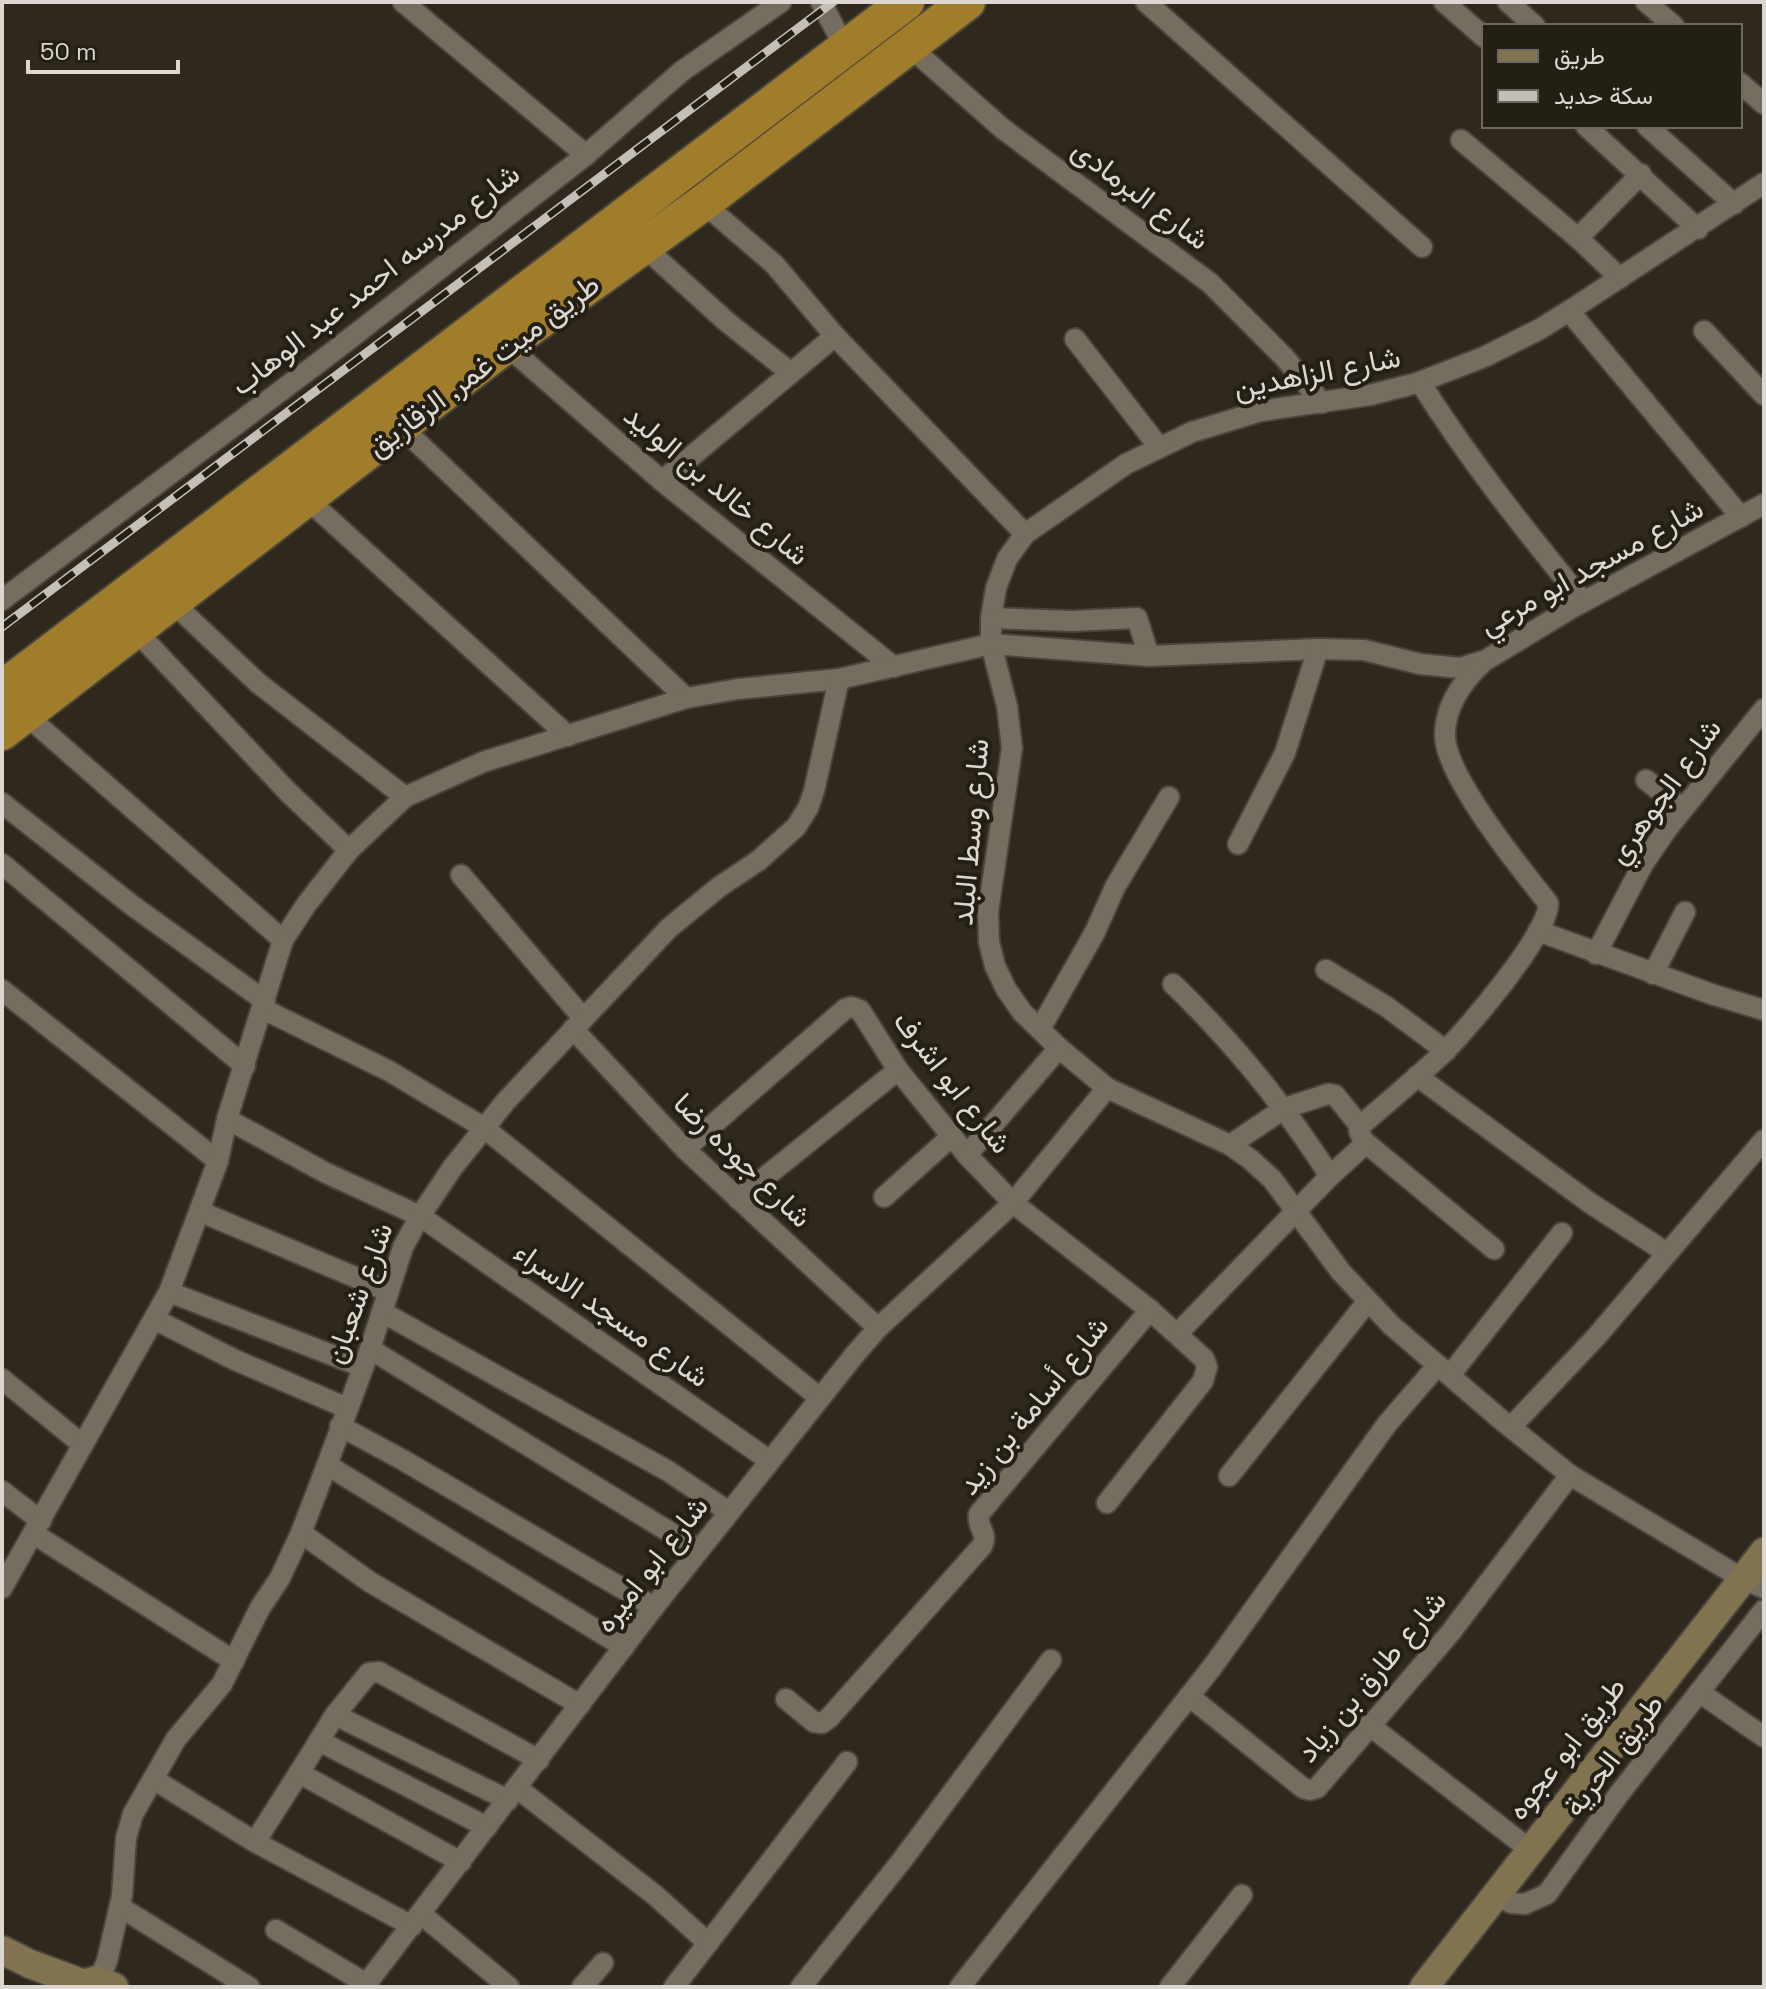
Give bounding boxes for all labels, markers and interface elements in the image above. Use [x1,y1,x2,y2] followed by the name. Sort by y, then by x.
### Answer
[28,24,178,74] scale bar
[1482,24,1742,128] legend
[40,36,97,67] text: 50 m
[1554,40,1605,71] text: طريق
[1554,80,1653,111] text: سكة حديد
[1064,129,1218,259] street label: شارع البرمادى
[223,154,528,405] street label: شارع مدرسه احمد عبد الوهاب
[359,265,607,465] street label: طريق ميت غمر, الزقازيق
[1230,337,1404,408] street label: شارع الزاهدين
[615,396,818,575] street label: شارع خالد بن الوليد
[1472,488,1713,648] street label: شارع مسجد ابو مرعي
[1598,710,1734,875] street label: شارع الجوهري
[942,737,999,927] street label: شارع وسط البلد
[884,1003,1021,1162] street label: شارع ابو اشرف
[665,1084,821,1237] street label: شارع جوده رضا
[314,1217,402,1369] street label: شارع شعبان
[506,1232,717,1397] street label: شارع مسجد الاسراء
[949,1307,1118,1503] street label: شارع أسامة بن زيد
[585,1488,717,1641] street label: شارع ابو اميره
[1287,1582,1455,1771] street label: شارع طارق بن زياد
[1498,1668,1634,1828] street label: طريق ابو عجوه
[1554,1686,1672,1824] street label: طريق الحرية

